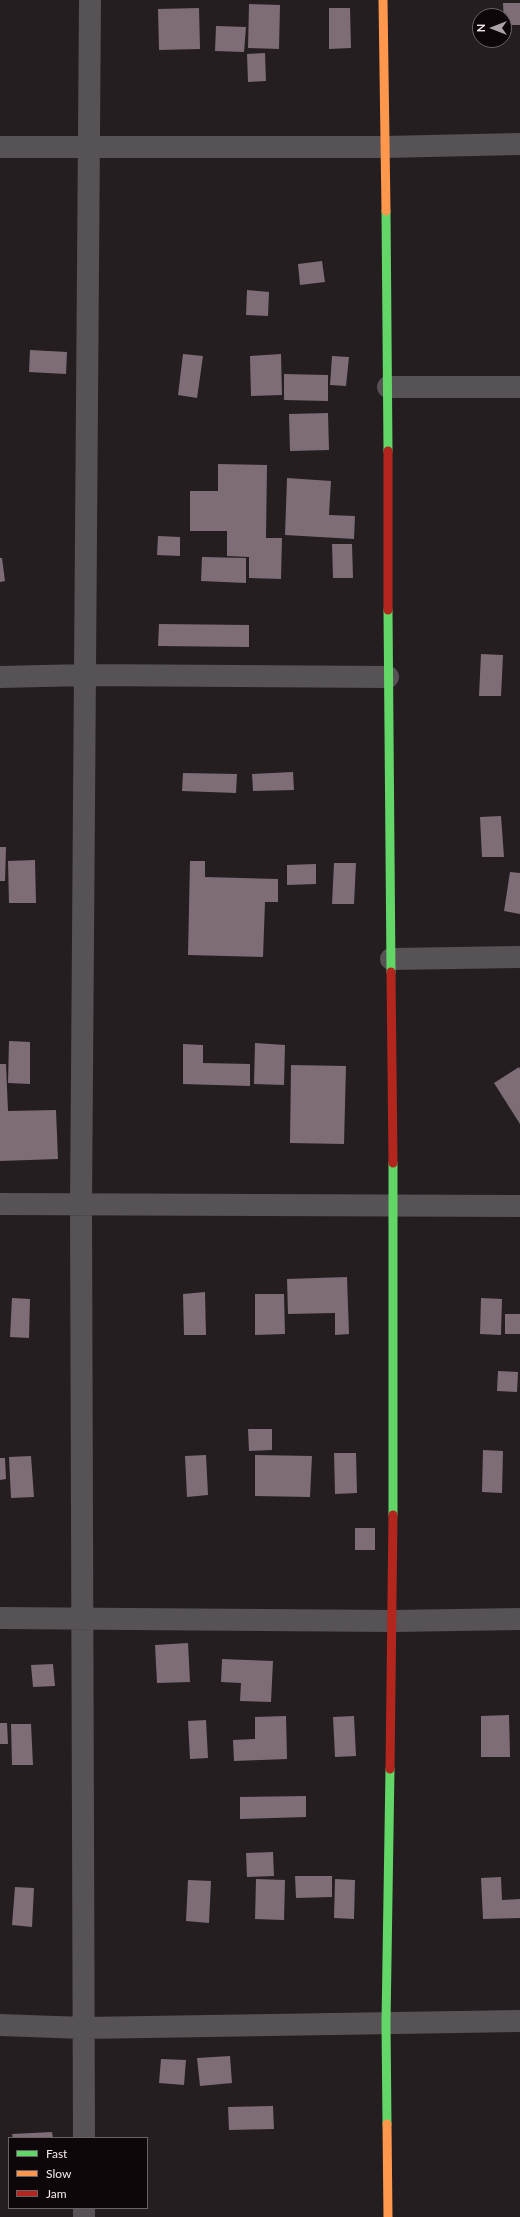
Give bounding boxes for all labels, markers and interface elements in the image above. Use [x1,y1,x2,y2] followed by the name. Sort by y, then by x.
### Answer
[472,8,512,48] north arrow
[474,24,487,32] text: N
[8,2137,148,2209] legend
[46,2146,67,2161] text: Fast
[46,2166,71,2181] text: Slow
[46,2186,67,2201] text: Jam

